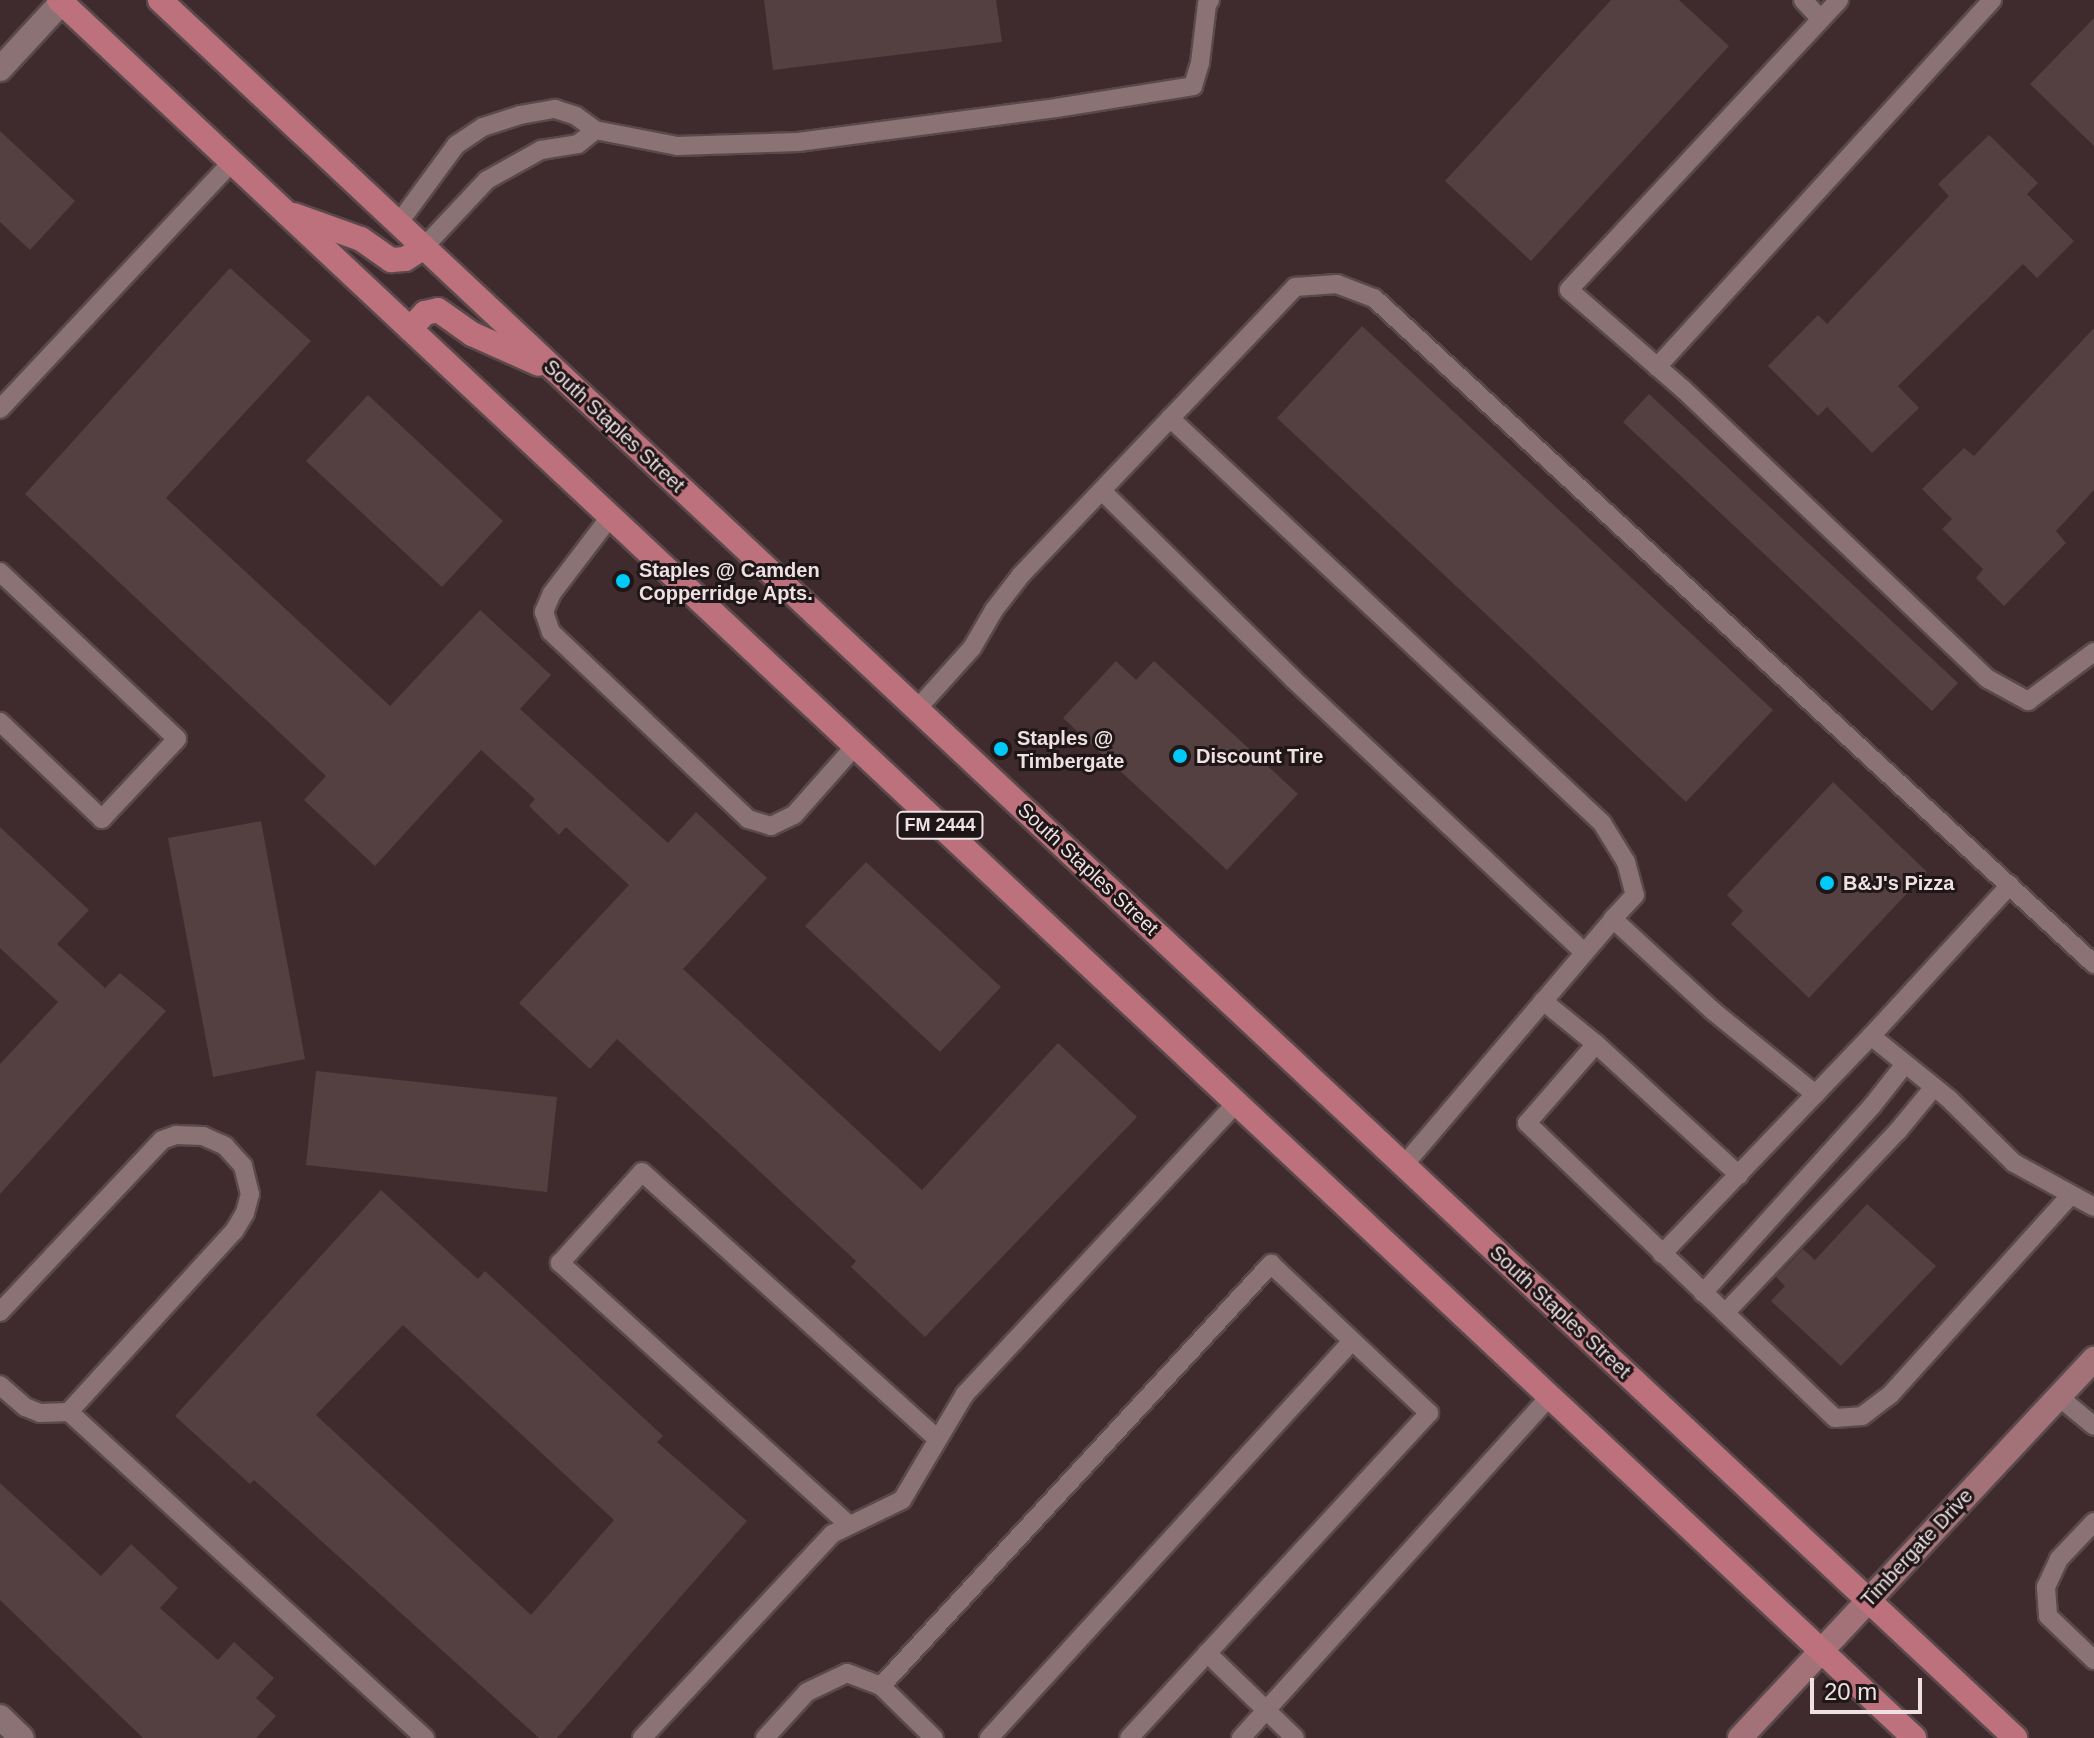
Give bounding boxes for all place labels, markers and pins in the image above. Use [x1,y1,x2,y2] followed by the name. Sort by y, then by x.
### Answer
[639,558,820,605] place label: Staples @ Camden Copperridge Apts.
[614,572,632,590] marker: Staples @ Camden Copperridge Apts.
[1017,726,1124,773] place label: Staples @ Timbergate
[992,740,1010,758] marker: Staples @ Timbergate
[1196,744,1323,768] place label: Discount Tire
[1171,747,1189,765] marker: Discount Tire
[1843,871,1954,895] place label: B&J's Pizza
[1818,874,1836,892] marker: B&J's Pizza

